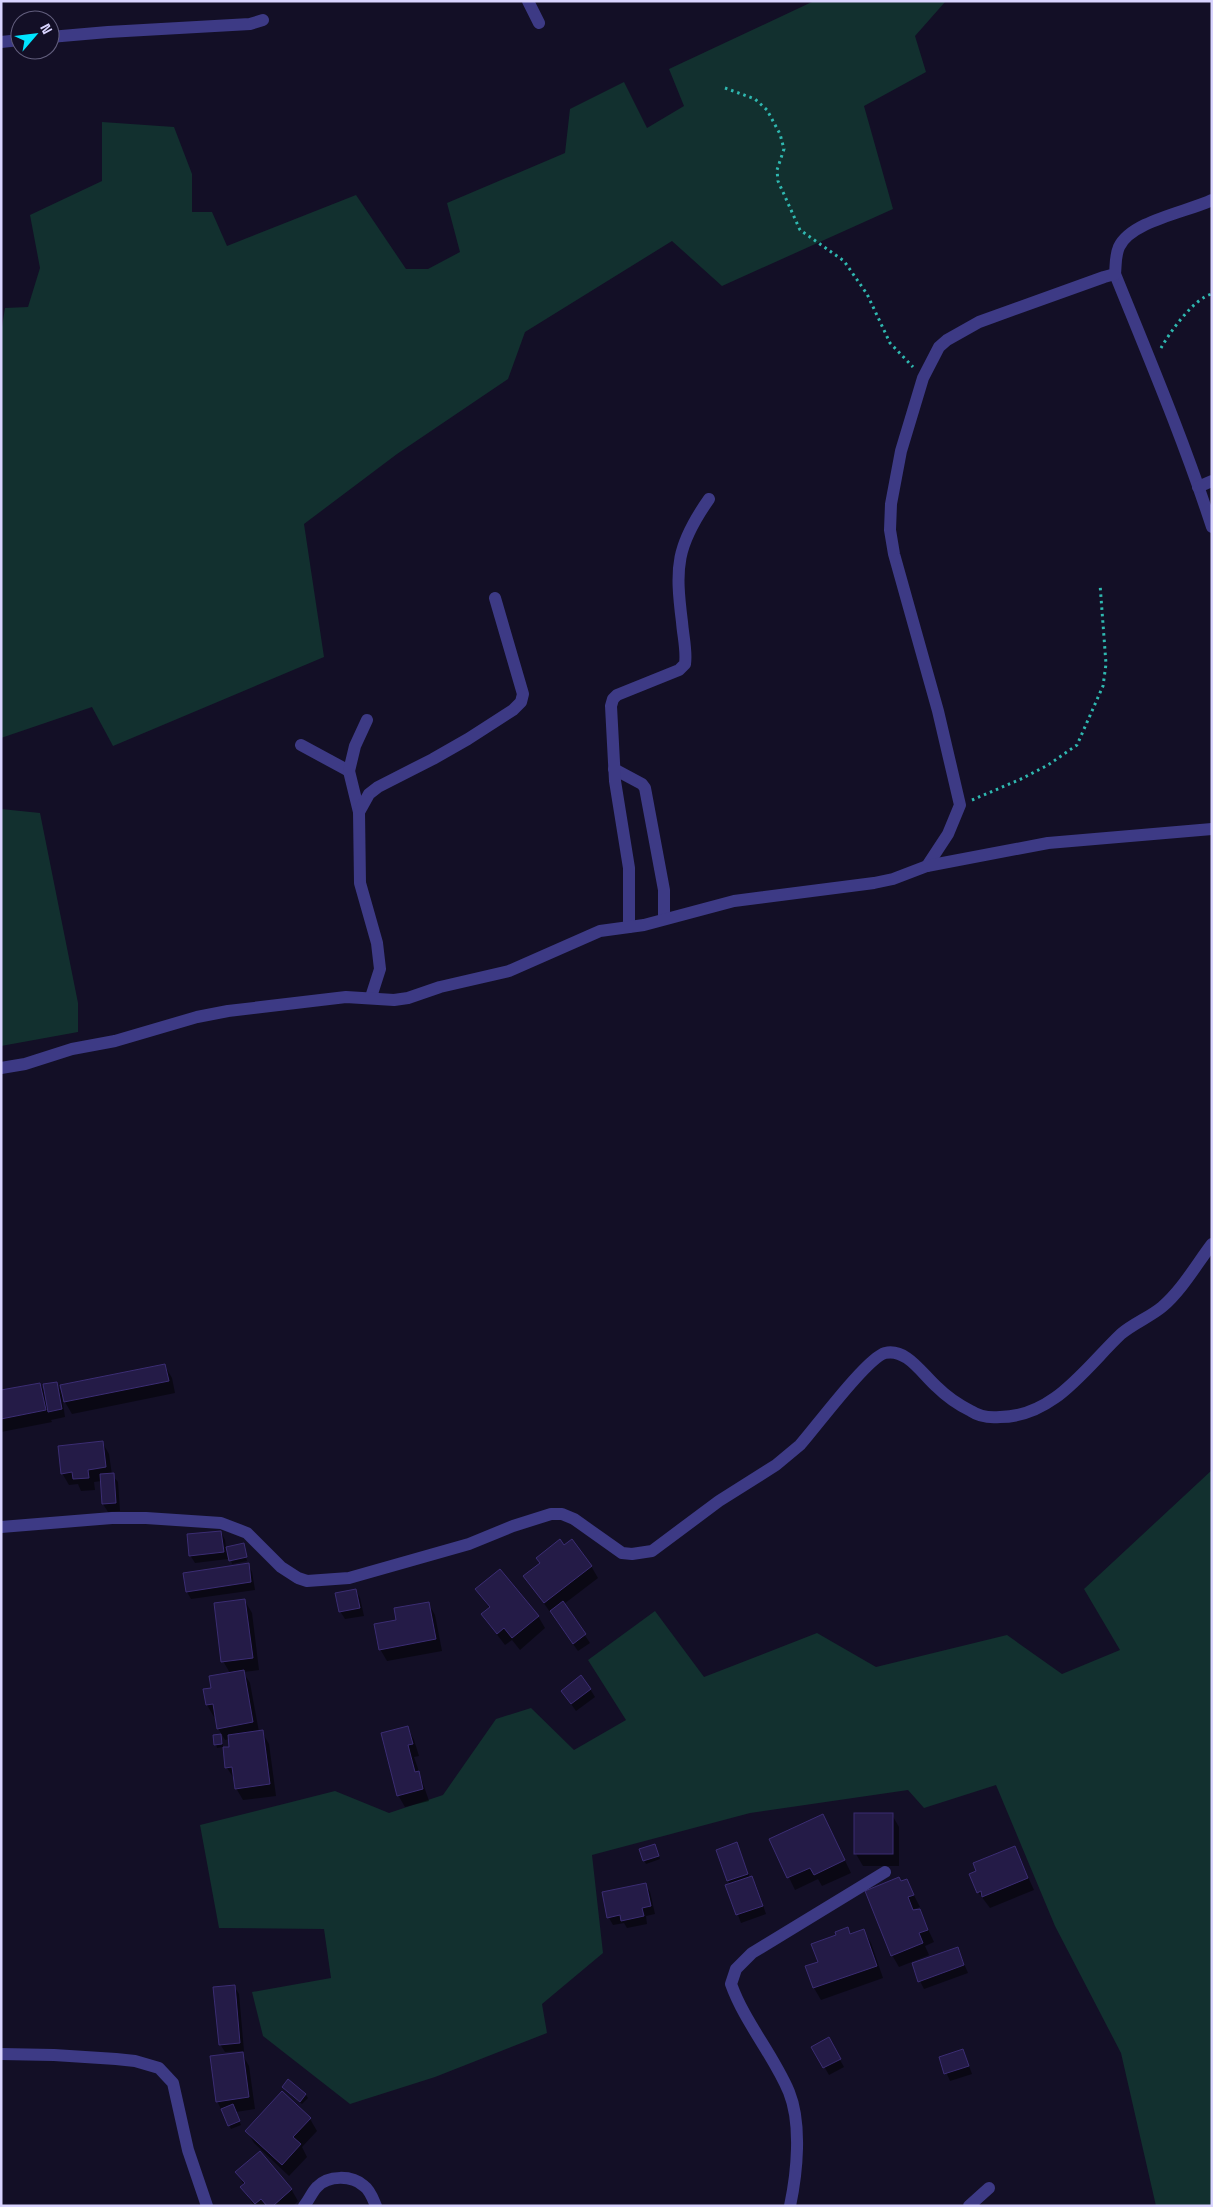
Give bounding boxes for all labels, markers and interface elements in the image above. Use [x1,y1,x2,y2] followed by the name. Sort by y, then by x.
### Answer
[10,10,60,60] north arrow
[36,21,57,37] text: N

